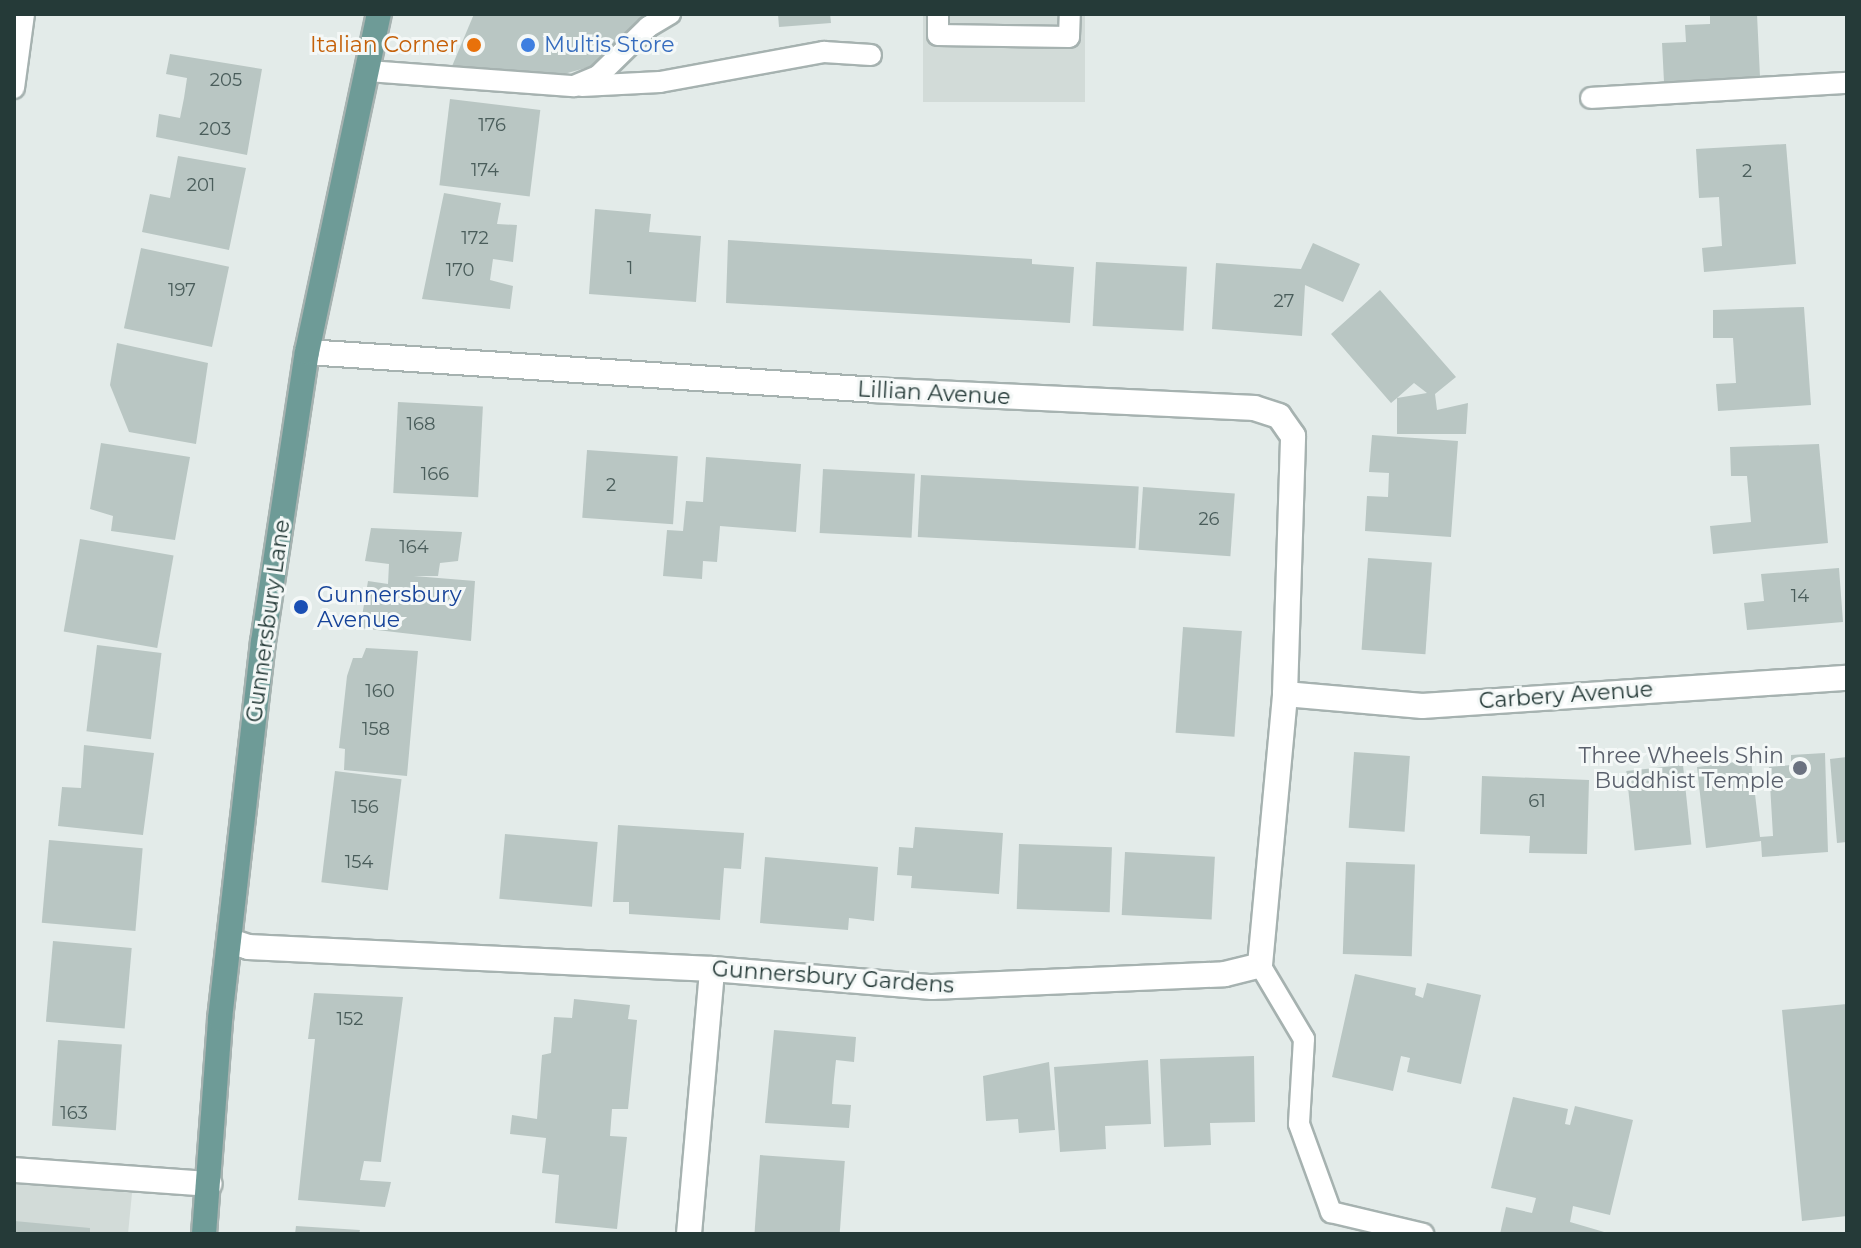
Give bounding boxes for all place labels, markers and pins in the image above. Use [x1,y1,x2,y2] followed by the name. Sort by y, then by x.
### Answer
[310,32,458,58] place label: Italian Corner
[544,32,675,58] place label: Multis Store
[465,36,483,54] marker: Italian Corner
[519,36,537,54] marker: Multis Store
[317,581,462,632] place label: Gunnersbury Avenue
[292,598,310,616] marker: Gunnersbury Avenue
[1579,742,1784,794] place label: Three Wheels Shin Buddhist Temple
[1791,759,1809,777] marker: Three Wheels Shin Buddhist Temple

